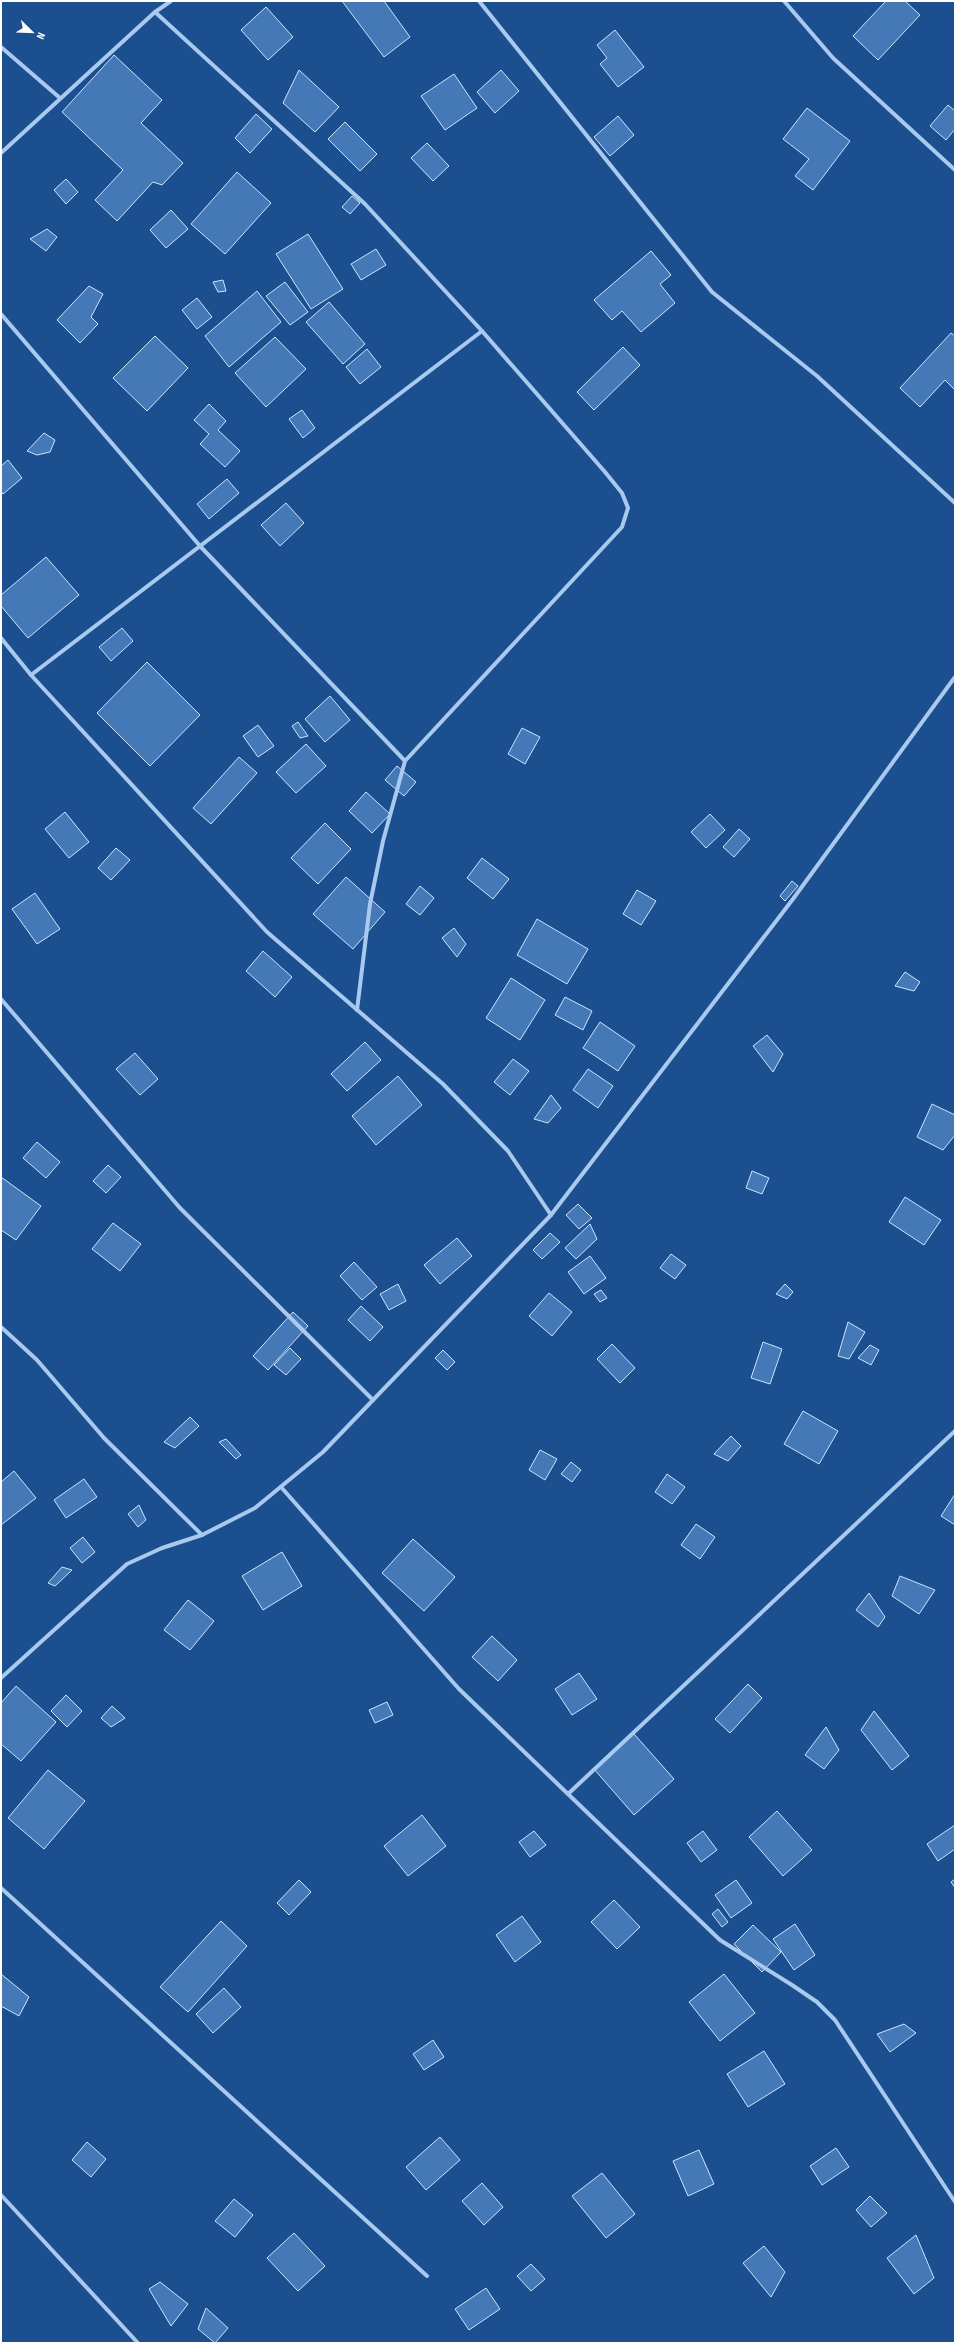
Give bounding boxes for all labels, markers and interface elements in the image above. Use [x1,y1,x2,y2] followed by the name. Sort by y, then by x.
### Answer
[12,12,52,52] north arrow
[34,30,48,41] text: N

